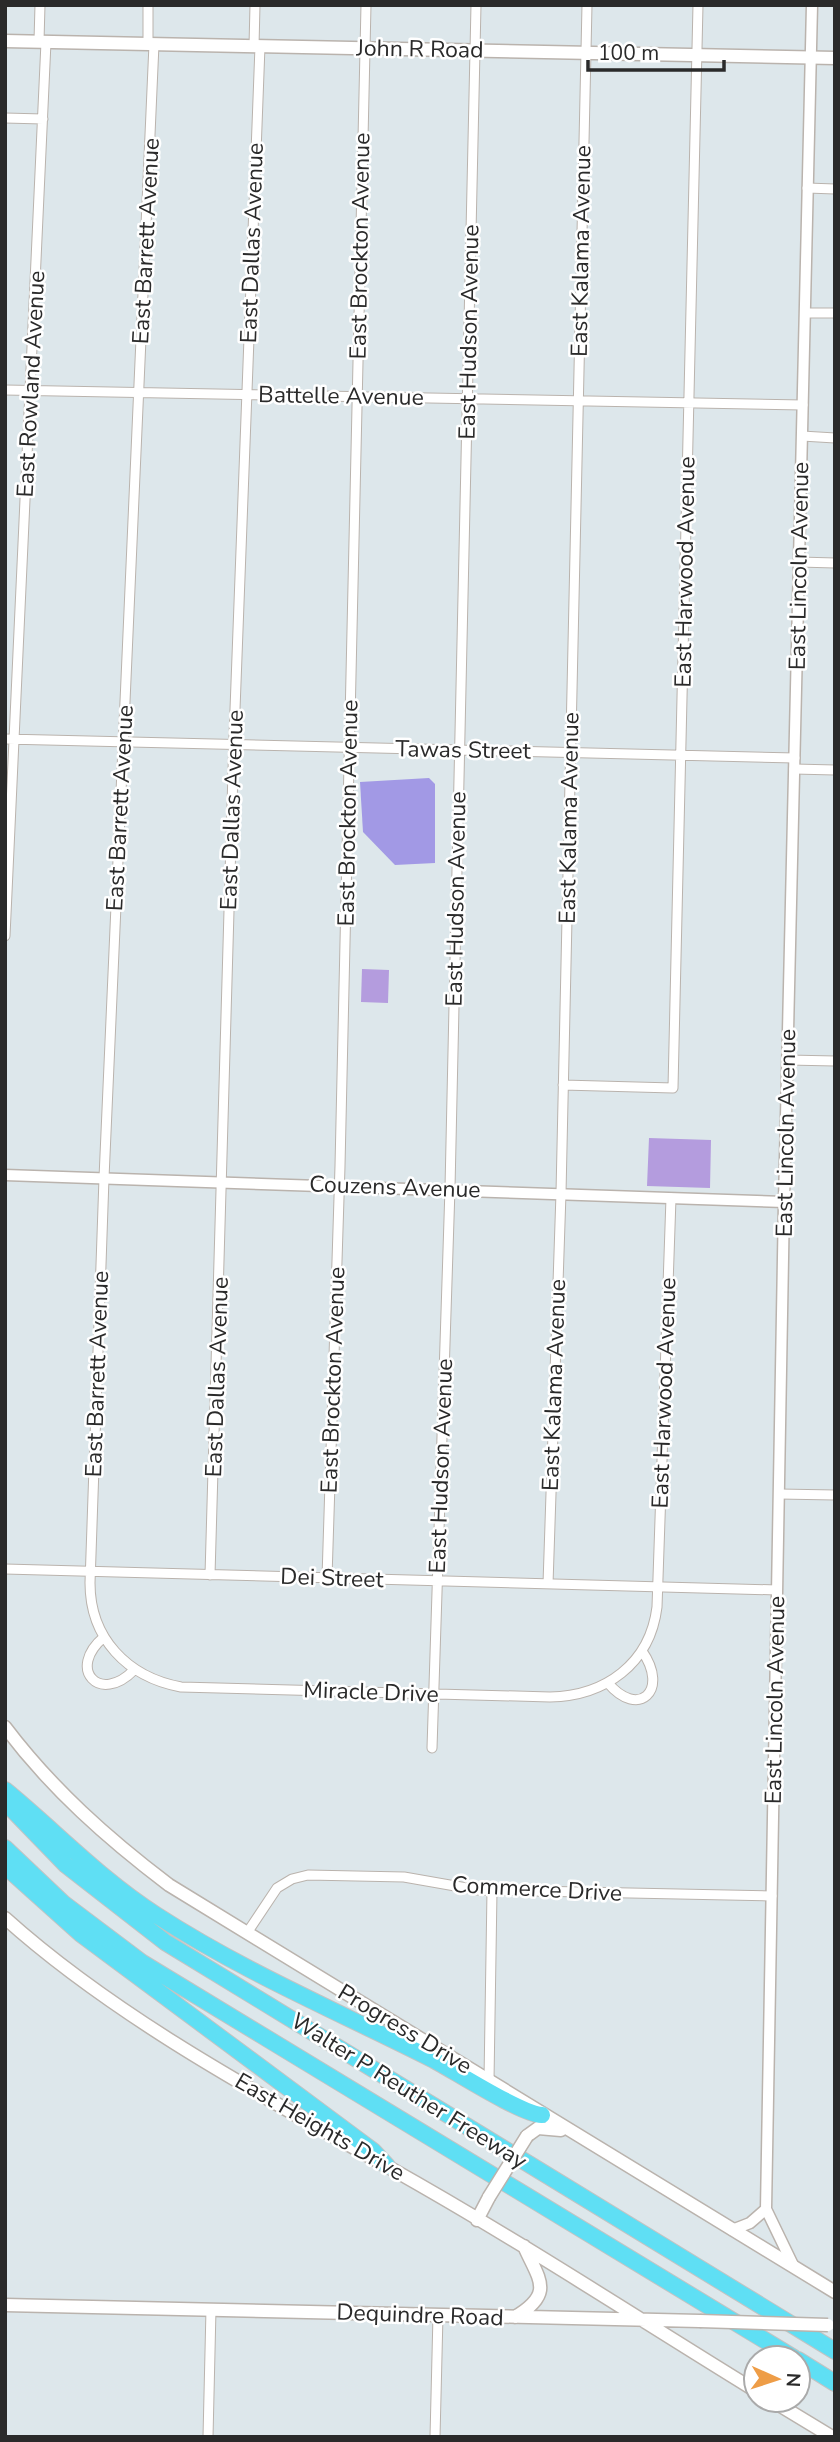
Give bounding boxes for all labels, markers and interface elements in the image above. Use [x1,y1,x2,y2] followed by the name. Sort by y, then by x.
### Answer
[588,28,724,72] scale bar
[355,32,484,66] street label: John R Road
[598,39,659,67] text: 100 m
[343,132,377,360] street label: East Brockton Avenue
[125,137,167,345] street label: East Barrett Avenue
[233,142,271,344] street label: East Dallas Avenue
[564,145,598,357] street label: East Kalama Avenue
[452,224,486,440] street label: East Hudson Avenue
[10,270,52,498] street label: East Rowland Avenue
[258,379,424,413] street label: Battelle Avenue
[667,456,703,688] street label: East Harwood Avenue
[782,461,816,671] street label: East Lincoln Avenue
[331,699,365,927] street label: East Brockton Avenue
[99,704,141,912] street label: East Barrett Avenue
[213,709,251,911] street label: East Dallas Avenue
[552,712,586,924] street label: East Kalama Avenue
[395,733,532,767] street label: Tawas Street
[439,791,473,1007] street label: East Hudson Avenue
[769,1028,803,1238] street label: East Lincoln Avenue
[309,1169,481,1205] street label: Couzens Avenue
[314,1266,352,1494] street label: East Brockton Avenue
[78,1270,116,1478] street label: East Barrett Avenue
[198,1276,236,1478] street label: East Dallas Avenue
[644,1277,684,1509] street label: East Harwood Avenue
[535,1279,573,1491] street label: East Kalama Avenue
[422,1358,460,1574] street label: East Hudson Avenue
[280,1561,385,1595] street label: Dei Street
[758,1595,792,1805] street label: East Lincoln Avenue
[303,1674,439,1710] street label: Miracle Drive
[451,1869,623,1909] street label: Commerce Drive
[332,1977,478,2081] street label: Progress Drive
[285,2005,533,2177] street label: Walter P Reuther Freeway
[229,2066,411,2188] street label: East Heights Drive
[336,2297,504,2333] street label: Dequindre Road
[742,2344,812,2414] north arrow
[780,2372,806,2388] text: N

